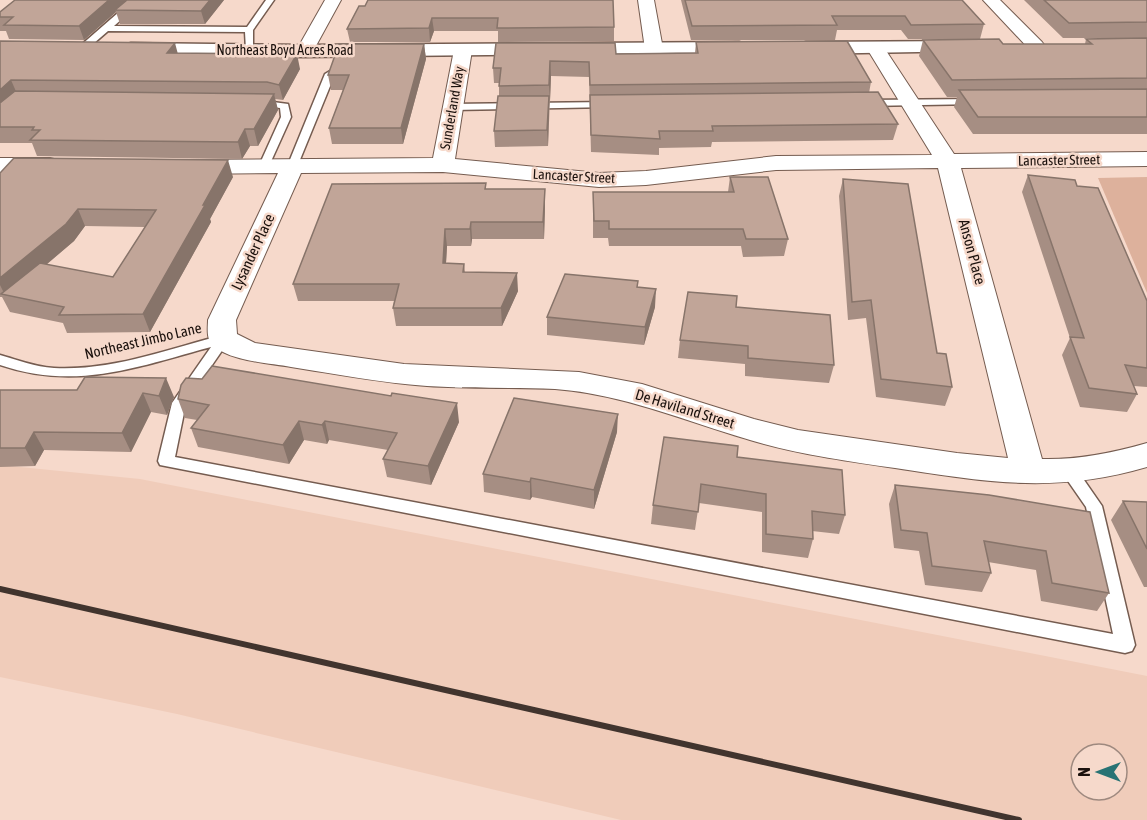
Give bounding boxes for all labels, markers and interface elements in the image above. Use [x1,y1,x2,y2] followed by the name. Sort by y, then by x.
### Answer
[217,42,353,58] street label: Northeast Boyd Acres Road
[437,65,467,151] street label: Sunderland Way
[1018,151,1100,169] street label: Lancaster Street
[532,166,616,186] street label: Lancaster Street
[227,211,278,293] street label: Lysander Place
[956,217,989,287] street label: Anson Place
[83,319,203,362] street label: Northeast Jimbo Lane
[633,385,737,432] street label: De Haviland Street
[1069,742,1129,802] north arrow
[1075,767,1093,777] text: N

